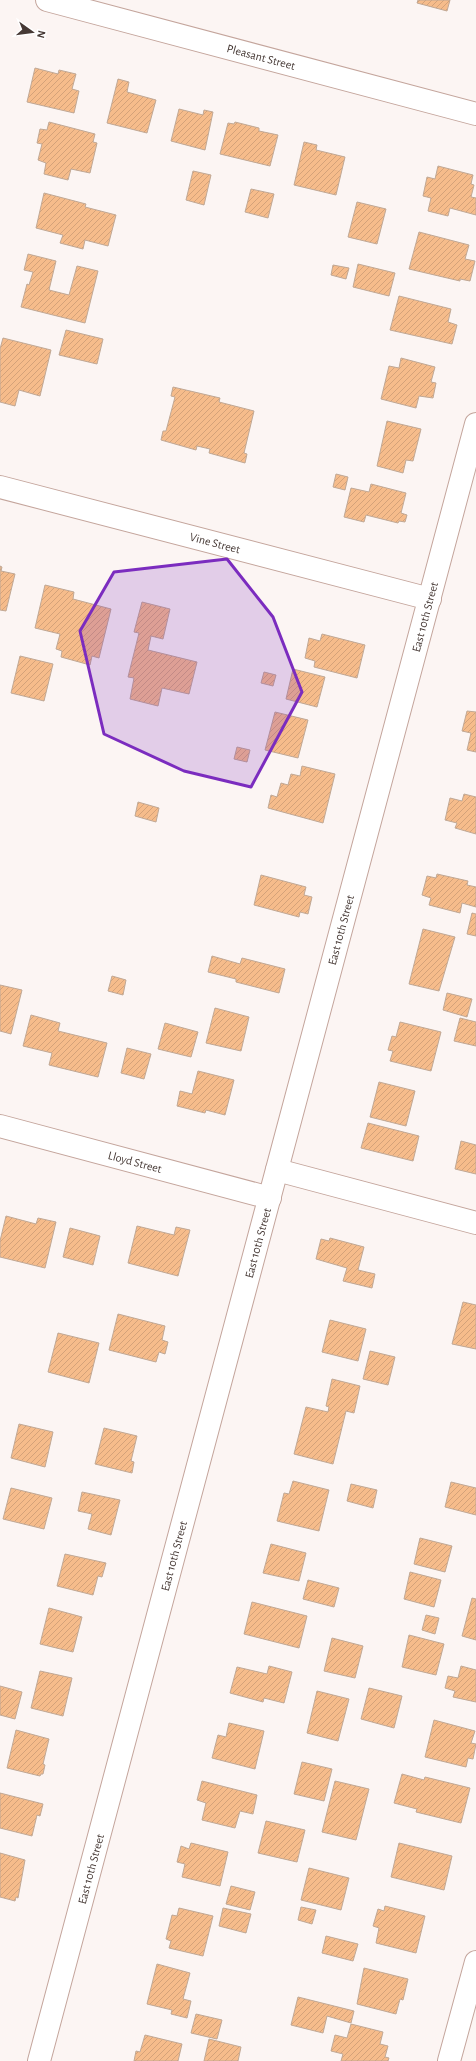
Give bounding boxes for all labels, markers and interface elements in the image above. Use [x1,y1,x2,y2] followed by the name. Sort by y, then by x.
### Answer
[12,12,52,52] north arrow
[35,29,47,39] text: N
[225,42,297,72] street label: Pleasant Street
[189,531,242,556] street label: Vine Street
[410,580,440,653] street label: East 10th Street
[326,893,356,966] street label: East 10th Street
[107,1149,163,1176] street label: Lloyd Street
[243,1206,273,1279] street label: East 10th Street
[159,1519,189,1592] street label: East 10th Street
[76,1832,106,1905] street label: East 10th Street

